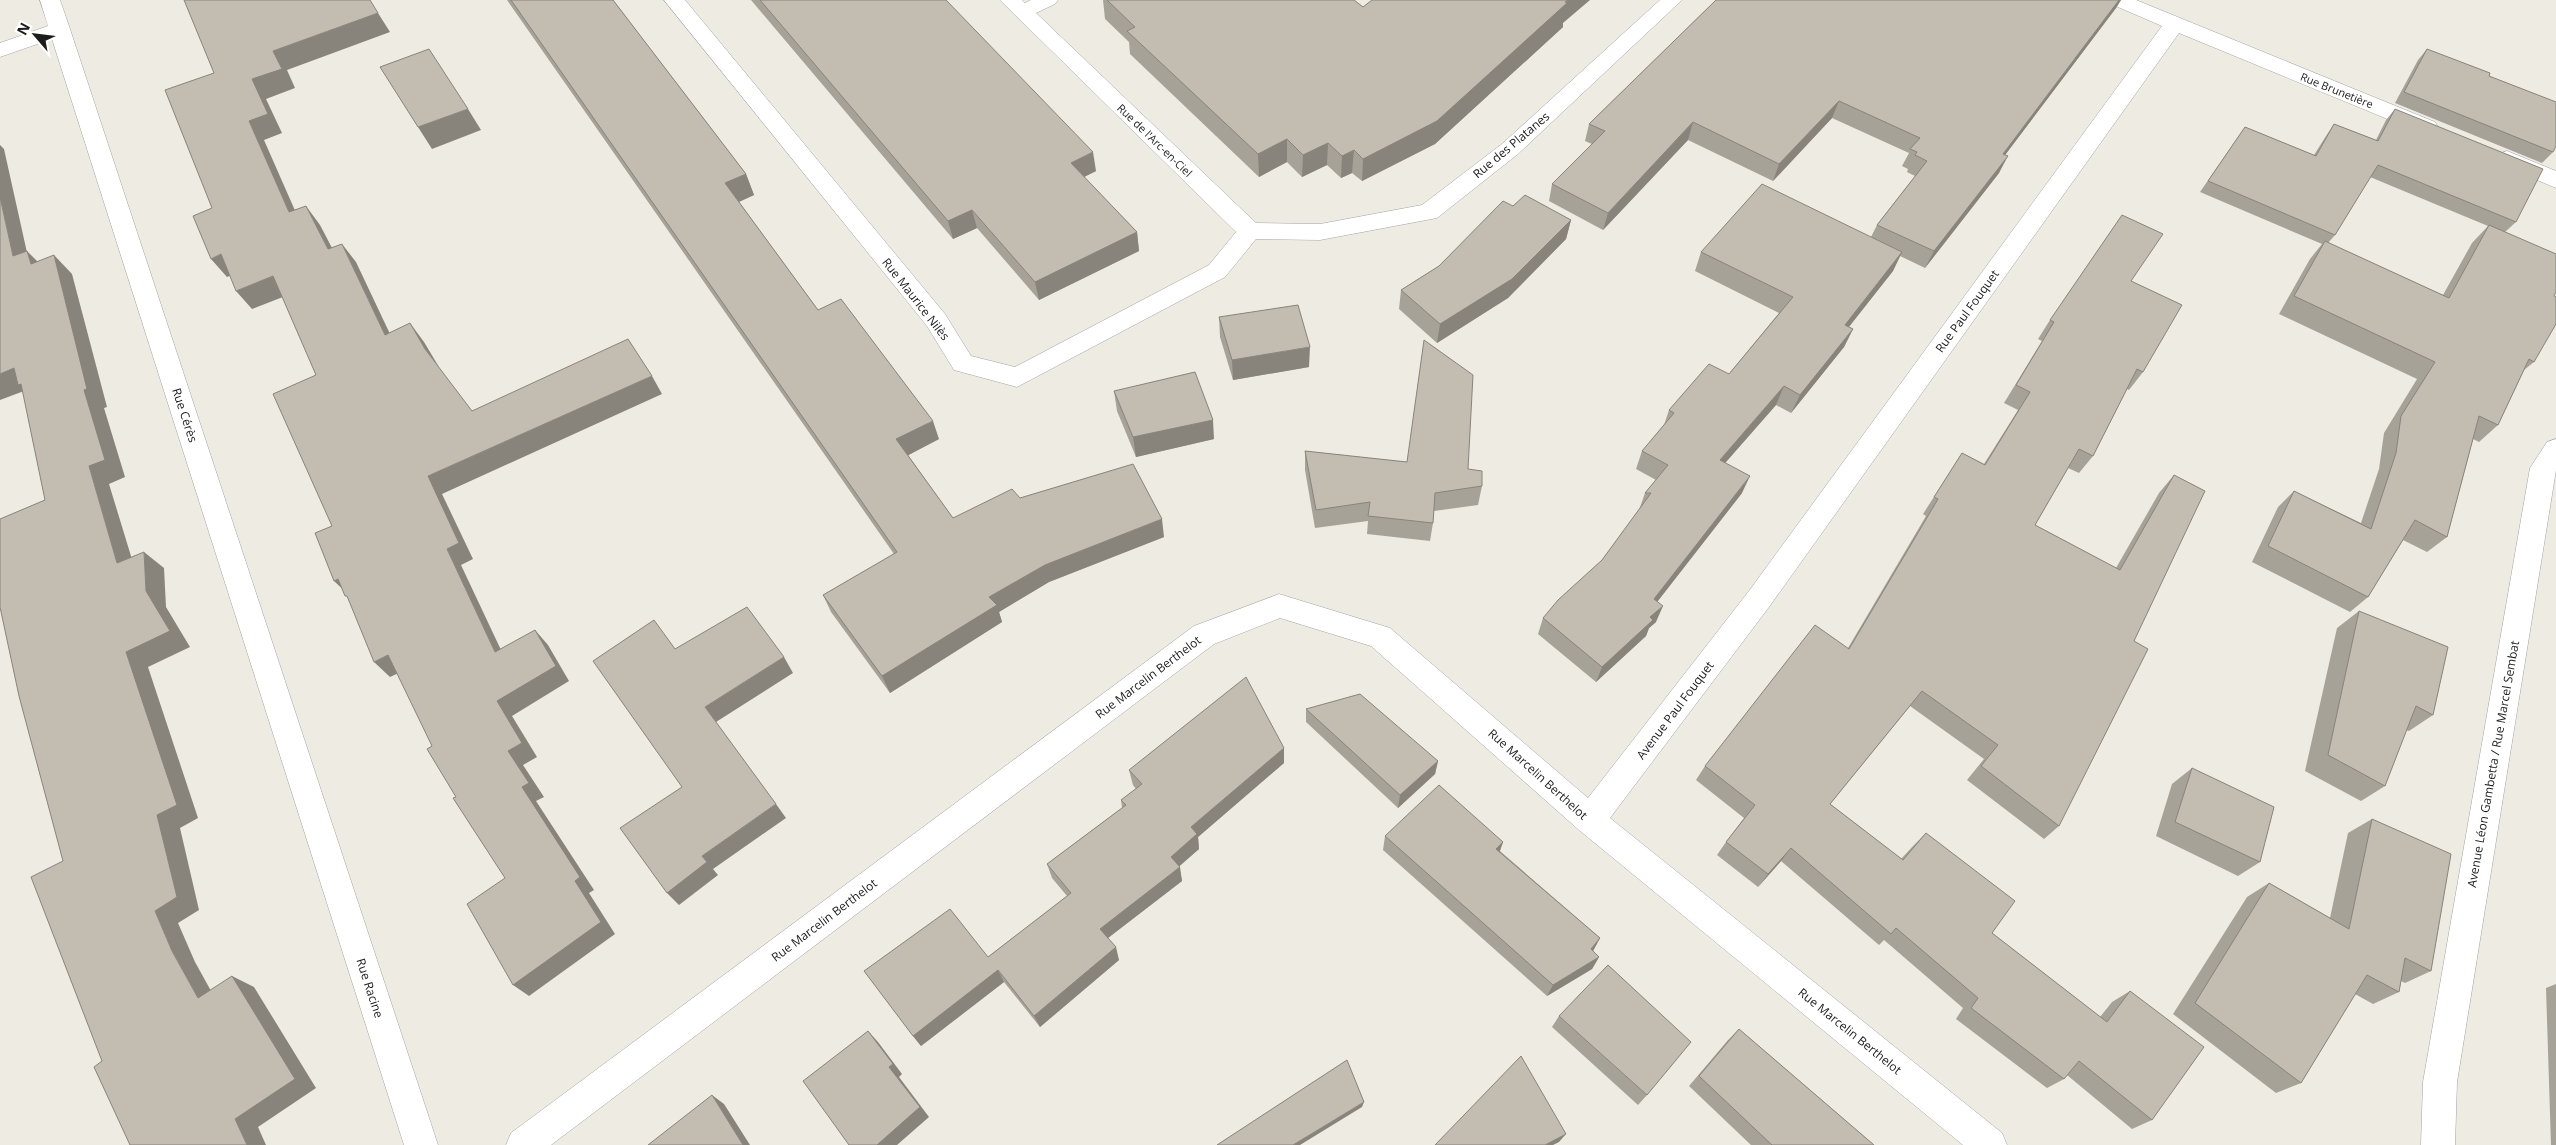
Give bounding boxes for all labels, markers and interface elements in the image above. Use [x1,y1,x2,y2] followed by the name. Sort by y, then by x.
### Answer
[10,10,60,60] north arrow
[12,19,34,38] text: N
[2298,69,2376,111] street label: Rue Brunetière
[1114,100,1196,180] street label: Rue de l'Arc-en-Ciel
[1469,108,1553,182] street label: Rue des Platanes
[878,254,954,344] street label: Rue Maurice Nilès
[1931,266,2003,356] street label: Rue Paul Fouquet
[168,386,202,445] street label: Rue Cérès
[1092,632,1204,722] street label: Rue Marcelin Berthelot
[2463,639,2523,889] street label: Avenue Léon Gambetta / Rue Marcel Sembat
[1632,657,1718,763] street label: Avenue Paul Fouquet
[1485,725,1591,823] street label: Rue Marcelin Berthelot
[768,875,880,965] street label: Rue Marcelin Berthelot
[352,956,388,1020] street label: Rue Racine
[1795,984,1905,1078] street label: Rue Marcelin Berthelot

